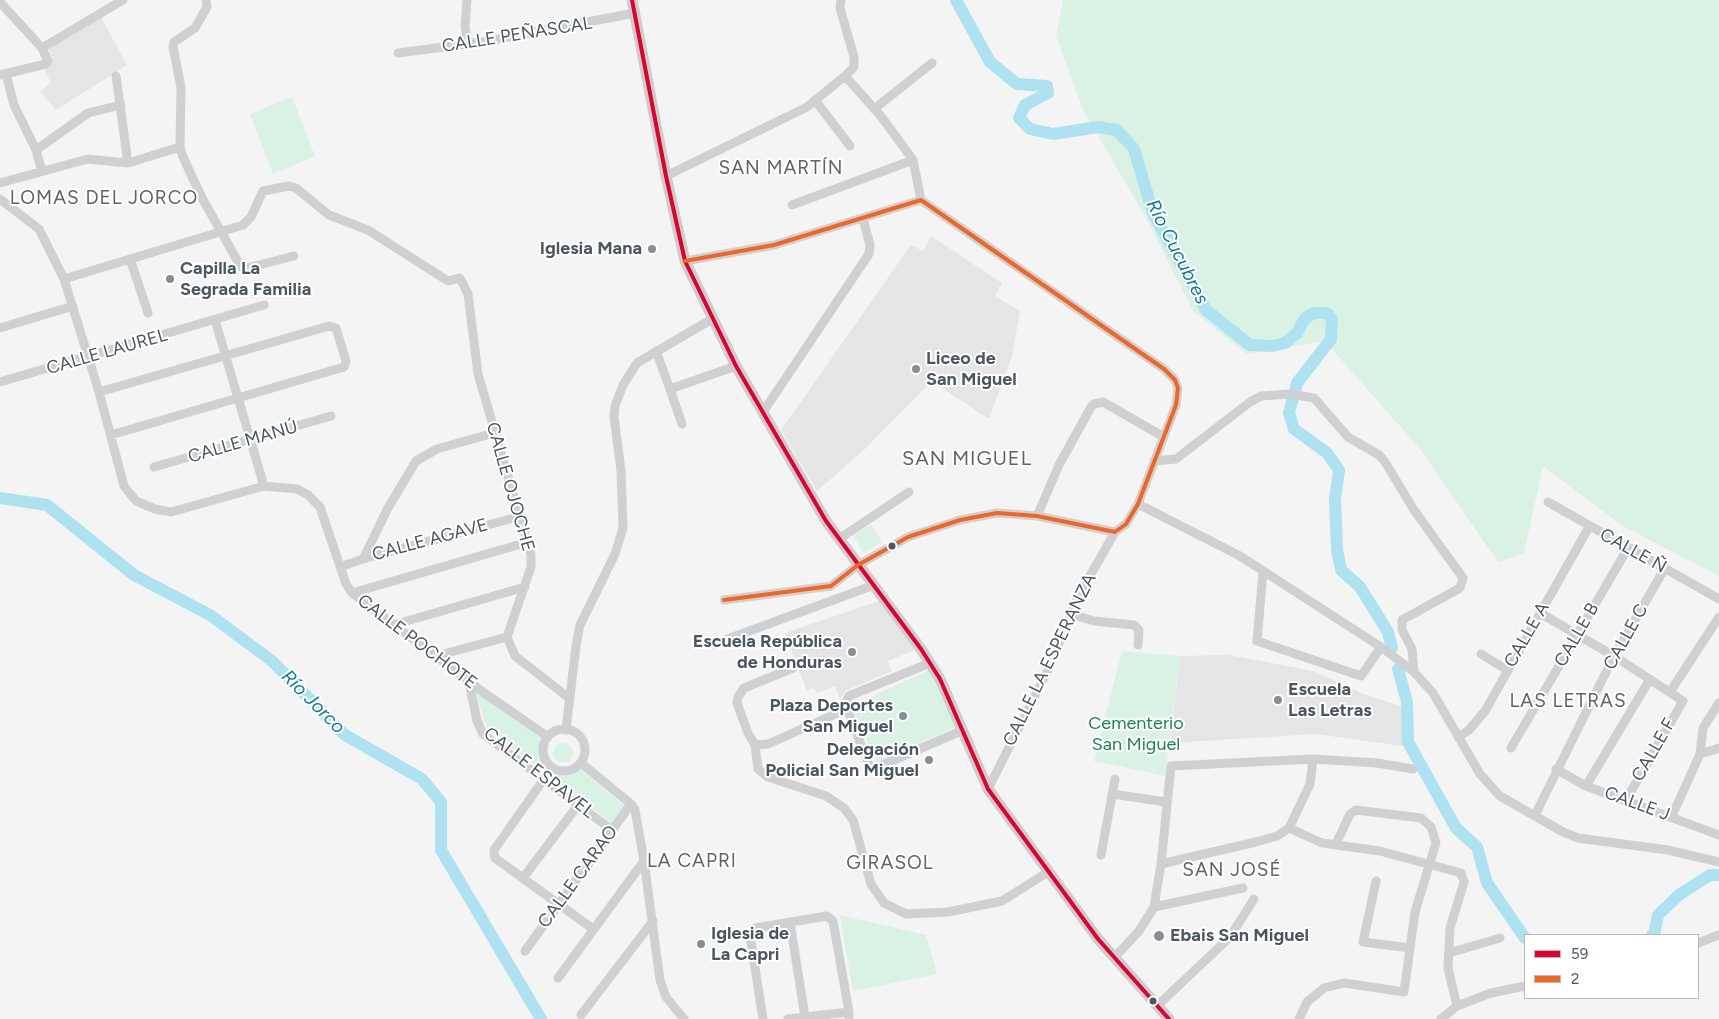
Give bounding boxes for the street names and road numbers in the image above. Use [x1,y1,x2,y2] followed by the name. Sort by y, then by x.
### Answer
[440,12,594,58] street label: CALLE PEÑASCAL
[44,324,170,380] street label: CALLE LAUREL
[186,416,300,468] street label: CALLE MANÚ
[481,420,539,554] street label: CALLE OJOCHE
[370,514,490,566] street label: CALLE AGAVE
[1596,524,1670,578] street label: CALLE Ñ
[999,570,1101,750] street label: CALLE LA ESPERANZA
[353,590,481,694] street label: CALLE POCHOTE
[1500,599,1554,671] street label: CALLE A
[1550,599,1604,671] street label: CALLE B
[1599,600,1653,674] street label: CALLE C
[1627,715,1681,785] street label: CALLE F
[479,723,599,823] street label: CALLE ESPAVEL
[1601,782,1673,826] street label: CALLE J
[534,822,622,932] street label: CALLE CARAO

